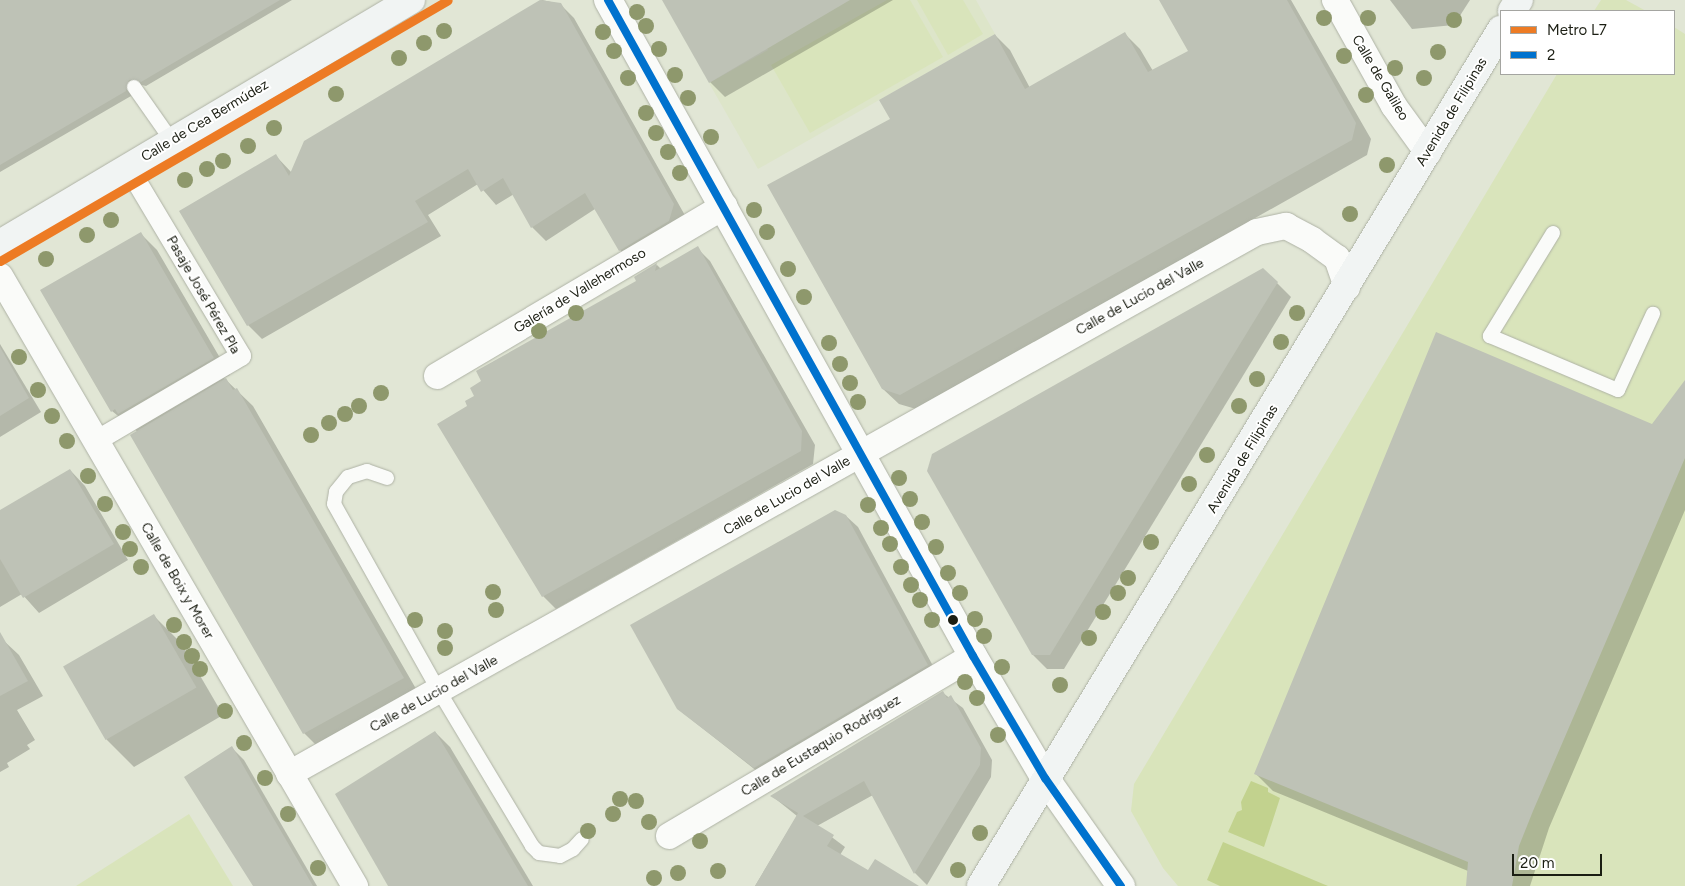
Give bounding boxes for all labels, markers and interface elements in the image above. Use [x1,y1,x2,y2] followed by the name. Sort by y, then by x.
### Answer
[1500,10,1675,75] legend
[1547,21,1607,39] text: Metro L7
[1348,32,1412,124] street label: Calle de Galileo
[1547,46,1555,64] text: 2
[1413,55,1491,169] street label: Avenida de Filipinas
[138,76,272,166] street label: Calle de Cea Bermúdez
[162,233,244,357] street label: Pasaje José Pérez Pla
[511,245,649,337] street label: Galería de Vallehermoso
[1073,255,1207,339] street label: Calle de Lucio del Valle
[1204,402,1282,516] street label: Avenida de Filipinas
[721,453,853,539] street label: Calle de Lucio del Valle
[137,520,217,642] street label: Calle de Boix y Morer
[948,615,958,625] unlabelled marker
[367,652,501,736] street label: Calle de Lucio del Valle
[738,692,904,800] street label: Calle de Eustaquio Rodríguez
[1515,844,1605,876] scale bar
[1520,854,1554,872] text: 20 m

